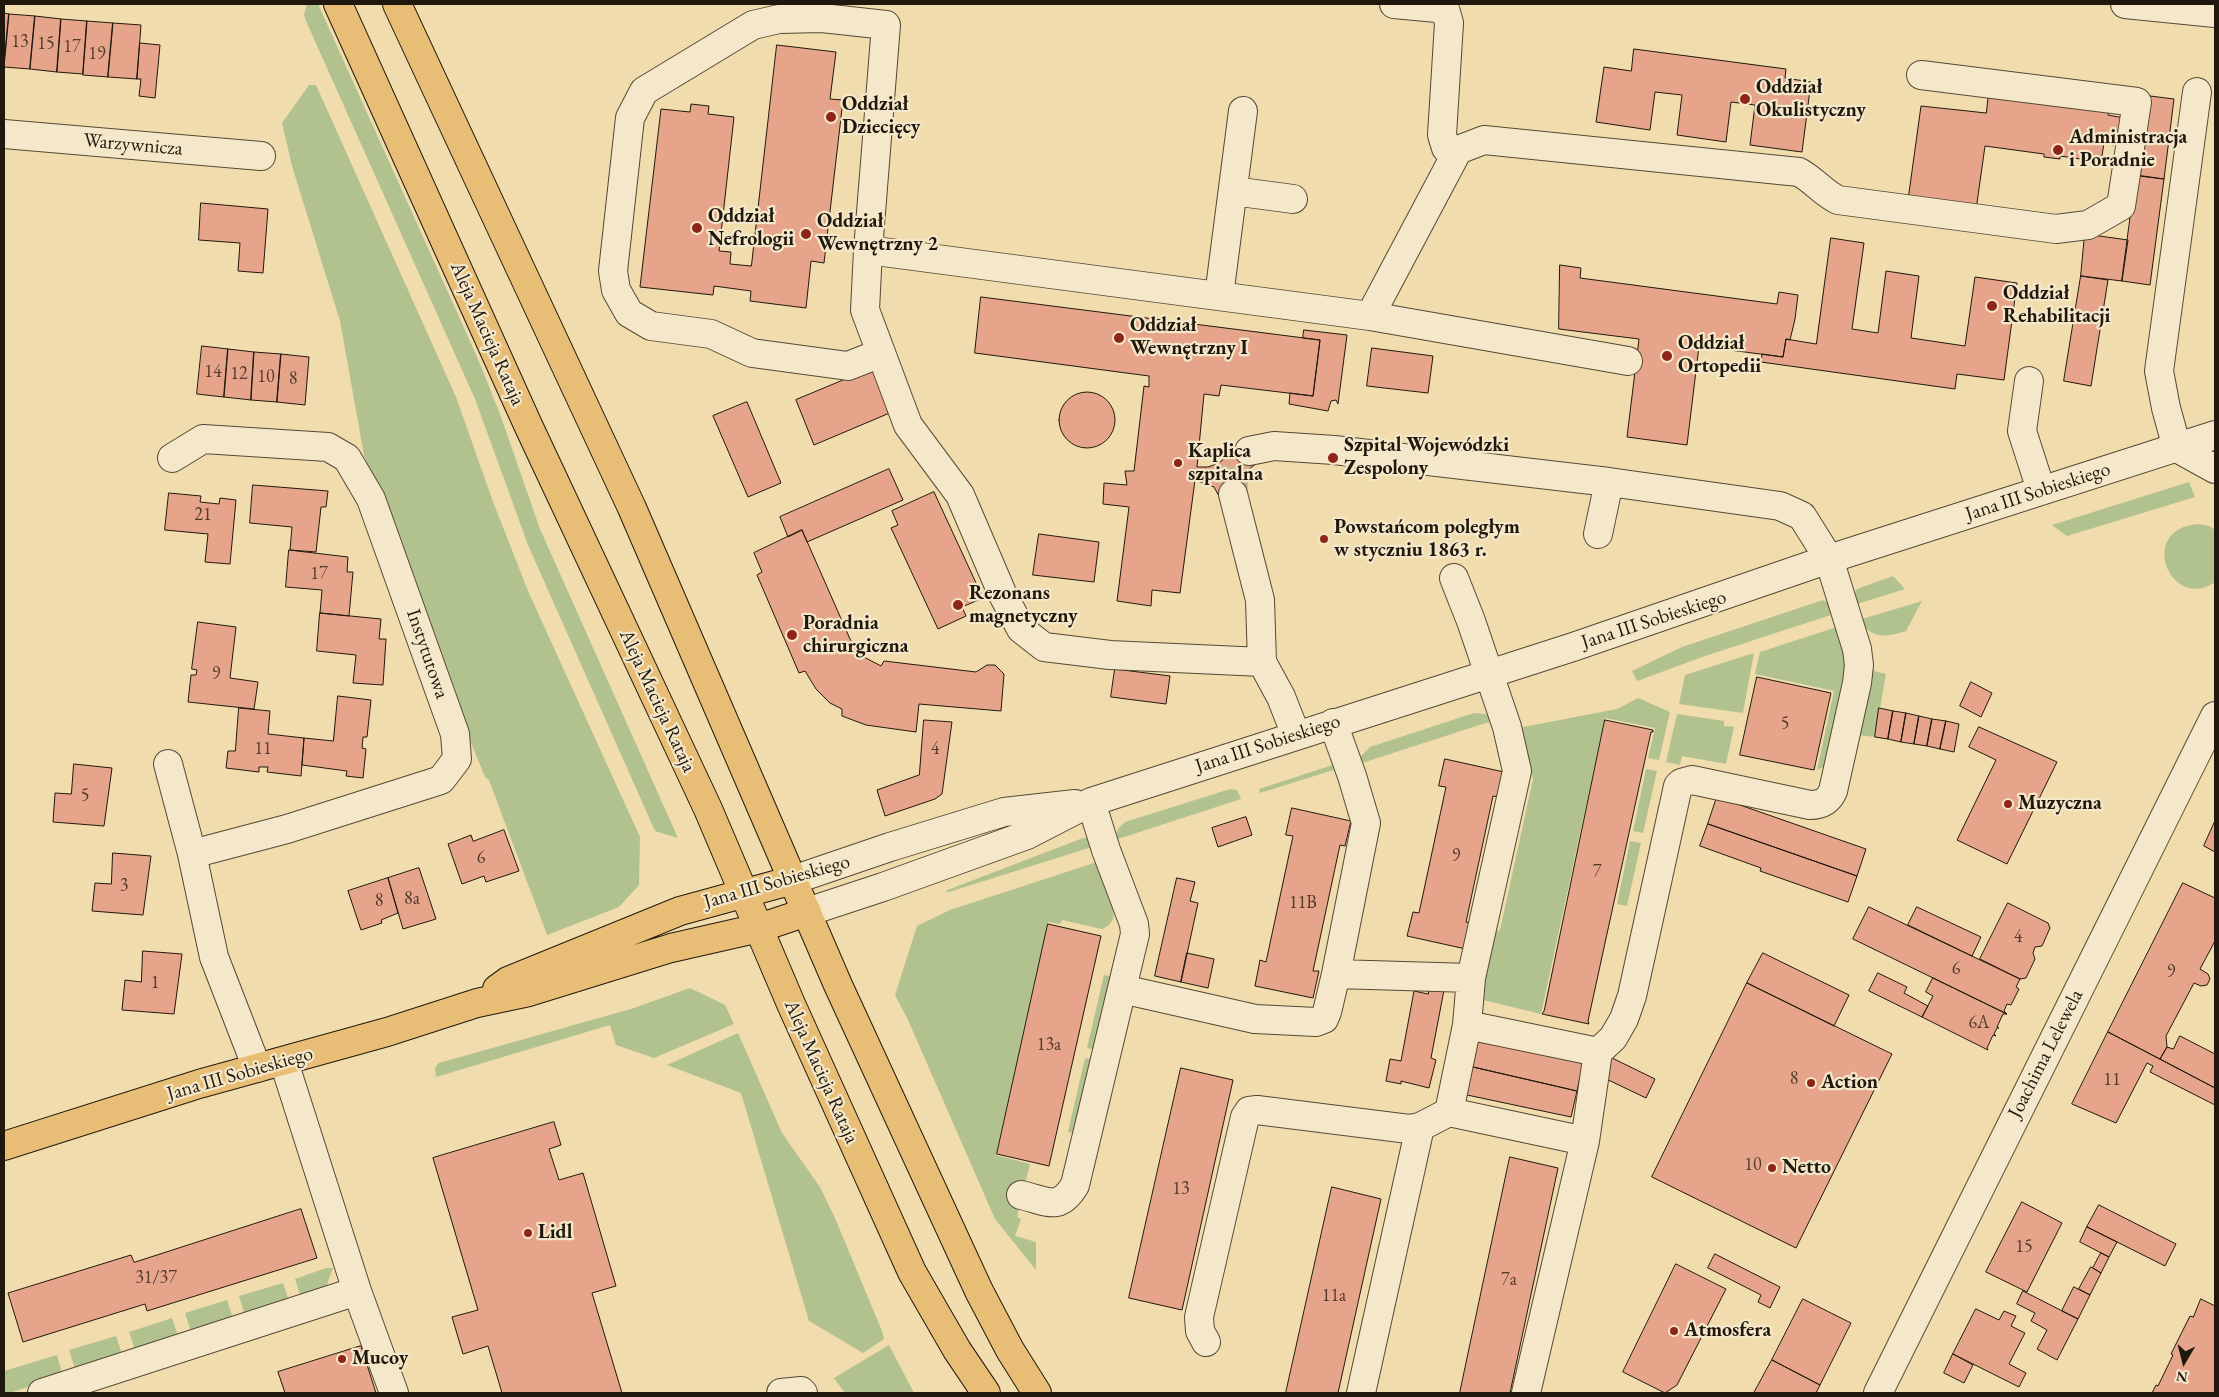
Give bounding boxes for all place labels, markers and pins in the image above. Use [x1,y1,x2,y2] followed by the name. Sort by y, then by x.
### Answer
[1756,76,1866,123] place label: Oddział Okulistyczny
[1738,92,1752,106] marker: Oddział Okulistyczny
[842,93,920,140] place label: Oddział Dziecięcy
[824,110,838,124] marker: Oddział Dziecięcy
[2069,126,2187,173] place label: Administracja i Poradnie
[2051,143,2065,157] marker: Administracja i Poradnie
[708,205,794,252] place label: Oddział Nefrologii
[817,210,938,257] place label: Oddział Wewnętrzny 2
[690,221,704,235] marker: Oddział Nefrologii
[799,227,813,241] marker: Oddział Wewnętrzny 2
[2003,282,2110,329] place label: Oddział Rehabilitacji
[1985,299,1999,313] marker: Oddział Rehabilitacji
[1130,314,1248,361] place label: Oddział Wewnętrzny I
[1112,331,1126,345] marker: Oddział Wewnętrzny I
[1678,332,1761,379] place label: Oddział Ortopedii
[1660,349,1674,363] marker: Oddział Ortopedii
[1344,434,1509,481] place label: Szpital Wojewódzki Zespolony
[1188,440,1263,487] place label: Kaplica szpitalna
[1326,451,1340,465] marker: Szpital Wojewódzki Zespolony
[1172,457,1184,469] marker: Kaplica szpitalna
[1334,516,1520,563] place label: Powstańcom poległym w styczniu 1863 r.
[1318,533,1330,545] marker: Powstańcom poległym w styczniu 1863 r.
[969,582,1078,629] place label: Rezonans magnetyczny
[951,598,965,612] marker: Rezonans magnetyczny
[803,612,909,659] place label: Poradnia chirurgiczna
[785,628,799,642] marker: Poradnia chirurgiczna
[2018,792,2102,816] place label: Muzyczna
[2002,798,2014,810] marker: Muzyczna
[1821,1071,1878,1095] place label: Action
[1805,1077,1817,1089] marker: Action
[1782,1156,1831,1180] place label: Netto
[1766,1162,1778,1174] marker: Netto
[538,1221,572,1245] place label: Lidl
[522,1227,534,1239] marker: Lidl
[1684,1319,1771,1343] place label: Atmosfera
[1668,1325,1680,1337] marker: Atmosfera
[352,1347,408,1371] place label: Mucoy
[336,1353,348,1365] marker: Mucoy

